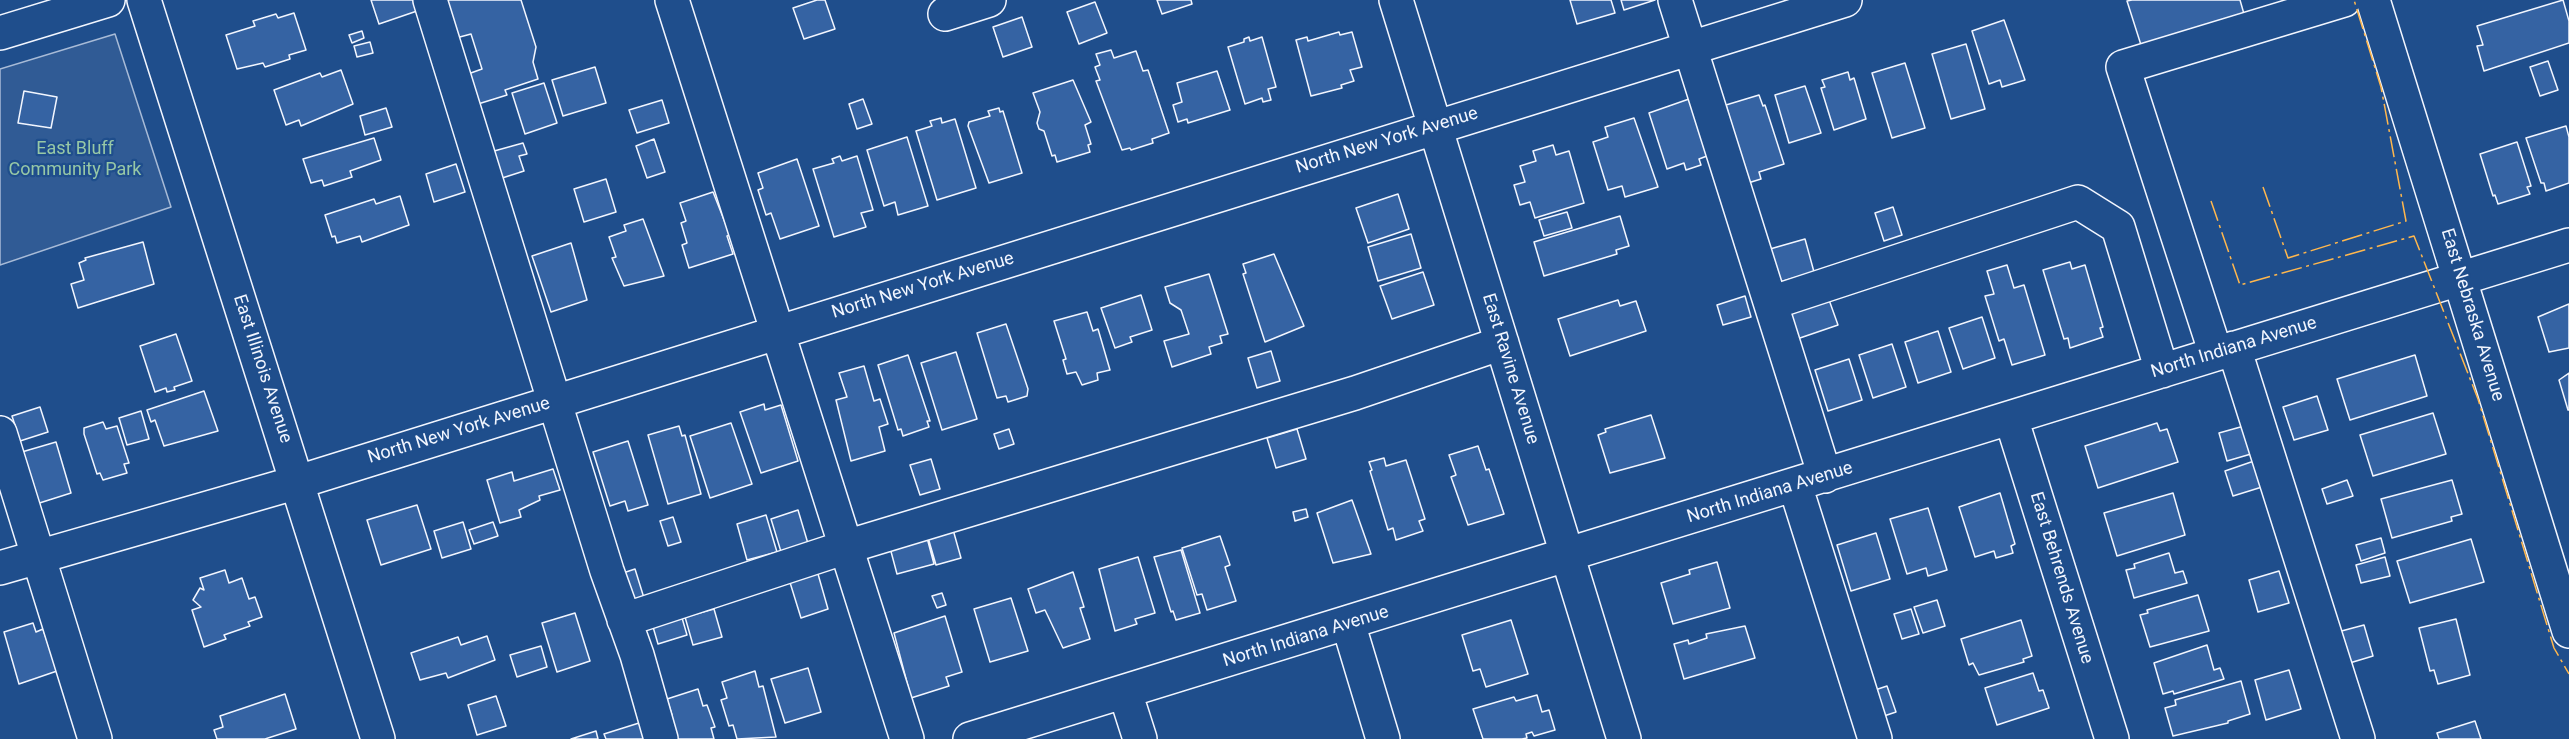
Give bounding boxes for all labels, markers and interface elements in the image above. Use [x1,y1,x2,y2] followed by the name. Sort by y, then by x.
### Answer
[1293,103,1481,179] street label: North New York Avenue
[9,138,141,180] park label: East Bluff Community Park
[2435,226,2509,404] street label: East Nebraska Avenue
[829,248,1017,324] street label: North New York Avenue
[1477,291,1543,447] street label: East Ravine Avenue
[228,292,296,446] street label: East Illinois Avenue
[2149,313,2319,383] street label: North Indiana Avenue
[365,393,553,469] street label: North New York Avenue
[1685,458,1855,528] street label: North Indiana Avenue
[2025,489,2097,667] street label: East Behrends Avenue
[1221,602,1391,672] street label: North Indiana Avenue

